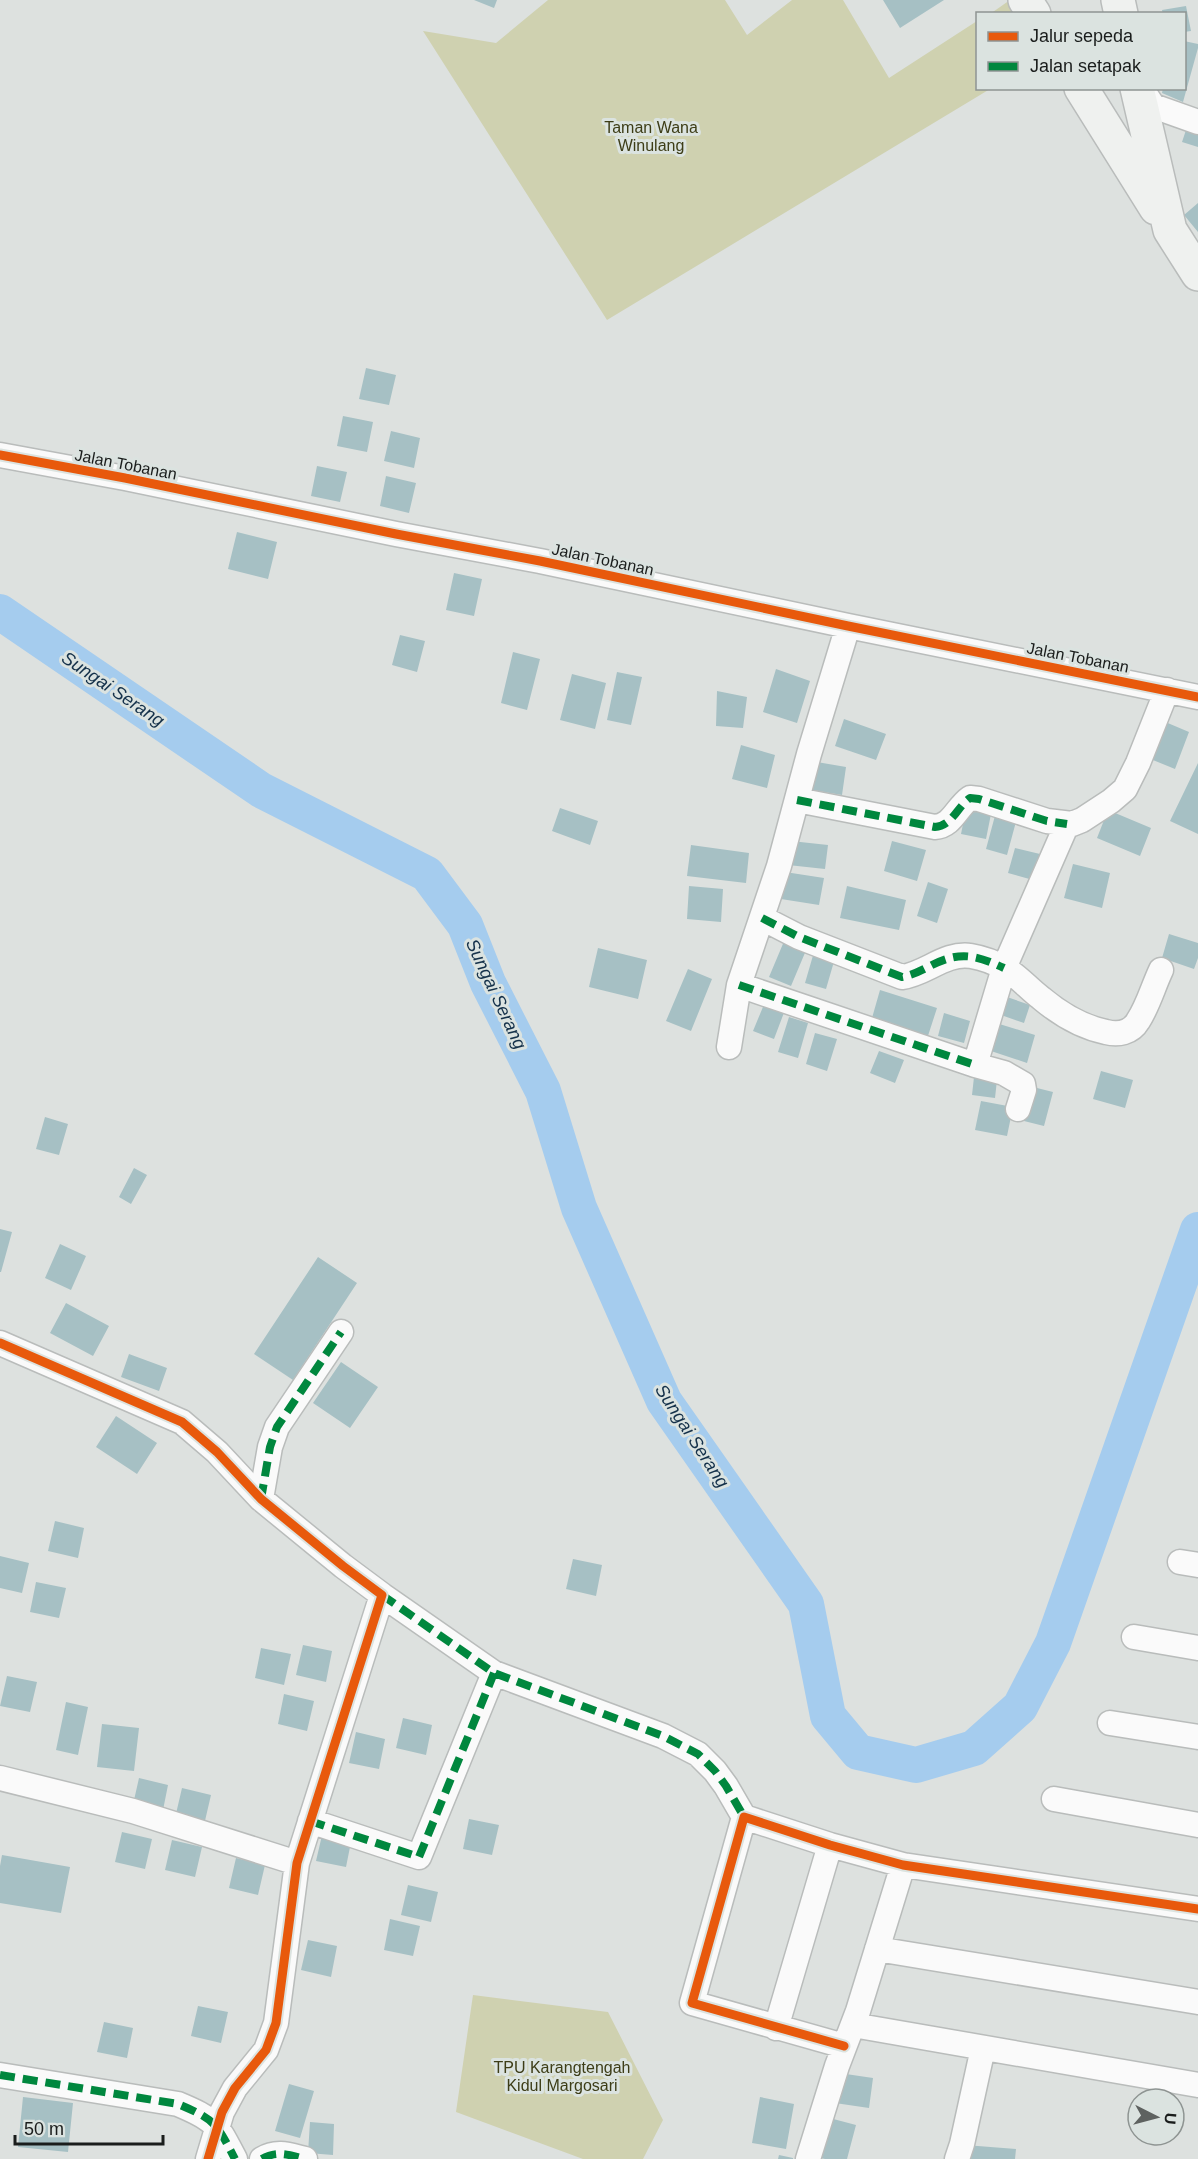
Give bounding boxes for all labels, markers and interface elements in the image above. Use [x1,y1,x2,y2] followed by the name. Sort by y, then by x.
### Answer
[976,12,1186,90] legend
[1030,26,1134,46] text: Jalur sepeda
[1030,56,1142,76] text: Jalan setapak
[604,119,698,154] park label: Taman Wana Winulang
[73,446,178,483] street label: Jalan Tobanan
[550,540,655,579] street label: Jalan Tobanan
[1025,639,1130,676] street label: Jalan Tobanan
[58,647,168,731] water label: Sungai Serang
[462,936,530,1052] water label: Sungai Serang
[651,1381,733,1491] water label: Sungai Serang
[494,2059,630,2094] park label: TPU Karangtengah Kidul Margosari
[1126,2087,1186,2147] north arrow
[15,2108,164,2146] scale bar
[1161,2112,1179,2125] text: U
[24,2119,64,2139] text: 50 m

